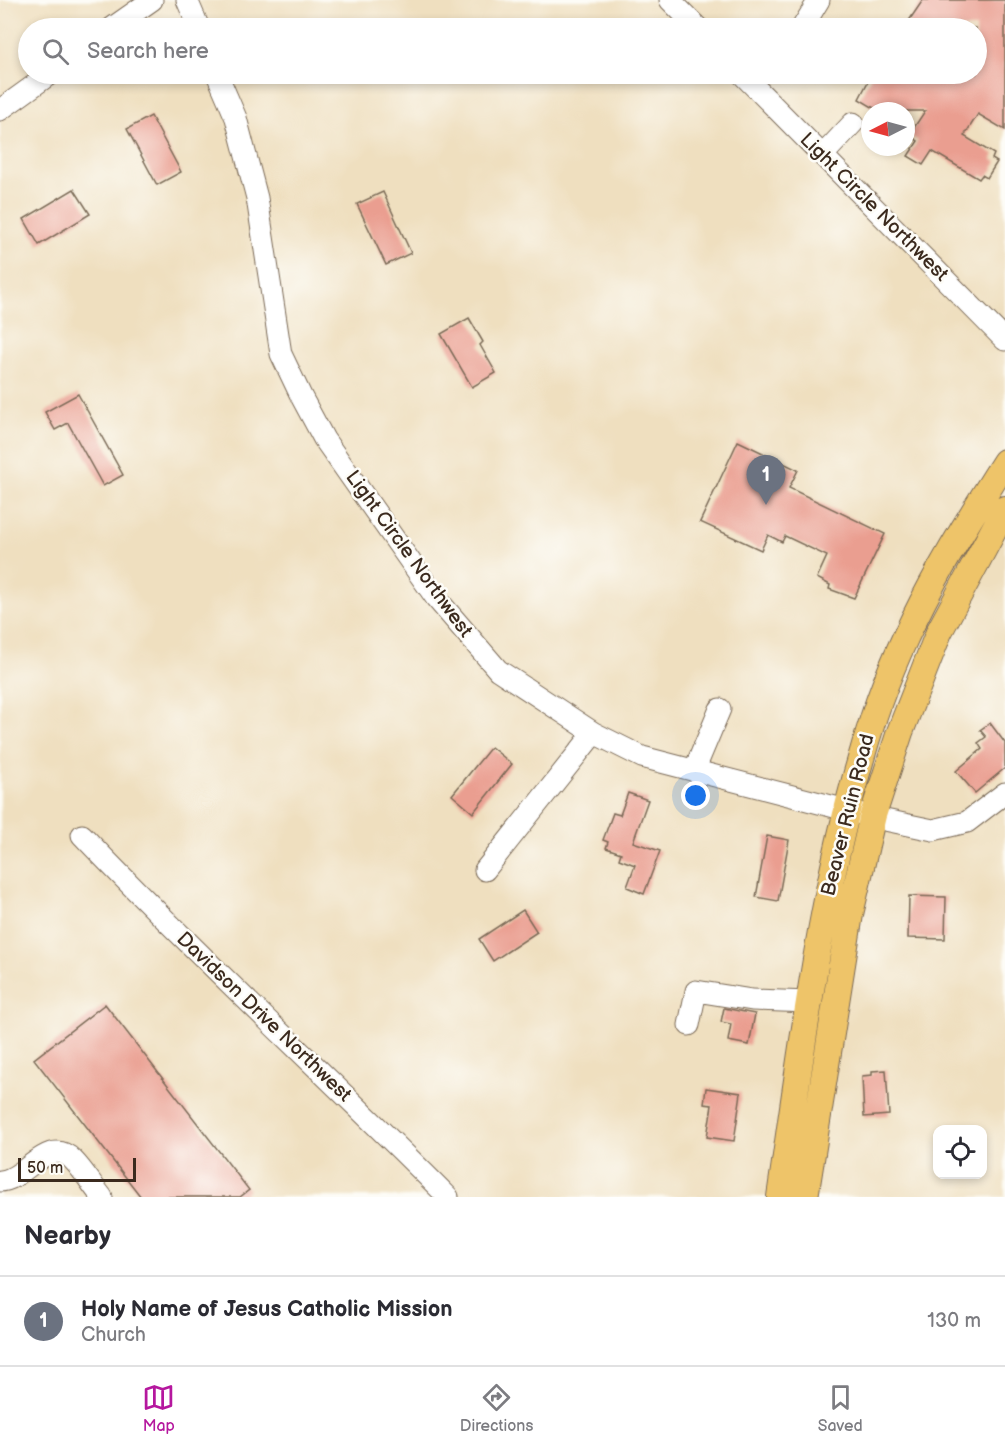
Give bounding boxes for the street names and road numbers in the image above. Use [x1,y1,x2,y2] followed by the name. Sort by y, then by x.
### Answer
[795,128,953,286] street label: Light Circle Northwest
[340,466,478,642] street label: Light Circle Northwest
[816,732,880,898] street label: Beaver Ruin Road
[172,927,356,1107] street label: Davidson Drive Northwest

